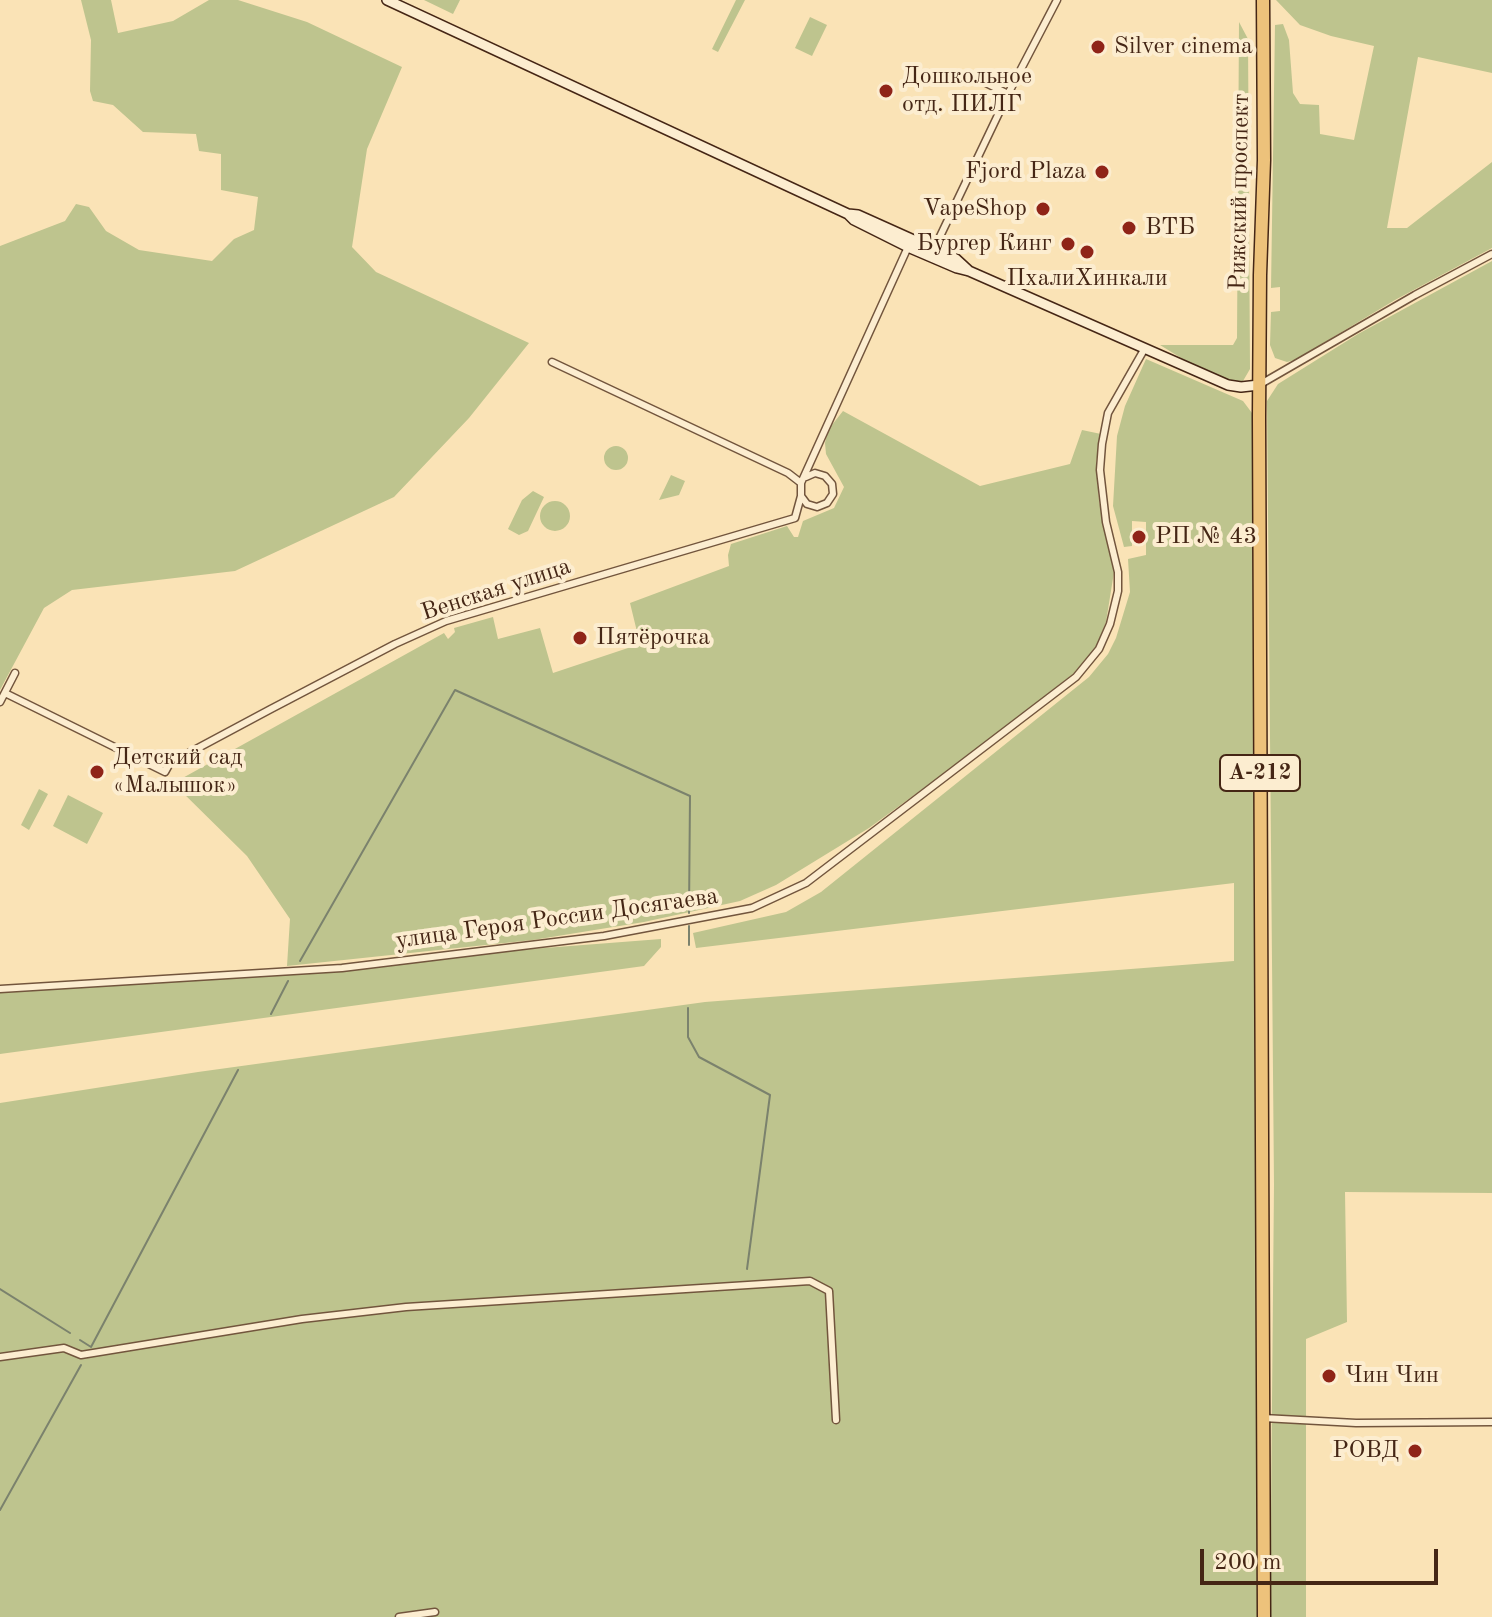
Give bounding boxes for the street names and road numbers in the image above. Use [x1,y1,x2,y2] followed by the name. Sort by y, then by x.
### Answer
[1224,93,1256,291] street label: Рижский проспект
[418,552,574,628] street label: Венская улица
[1220,755,1300,791] road number: А-212
[394,882,720,956] street label: улица Героя России Досягаева

